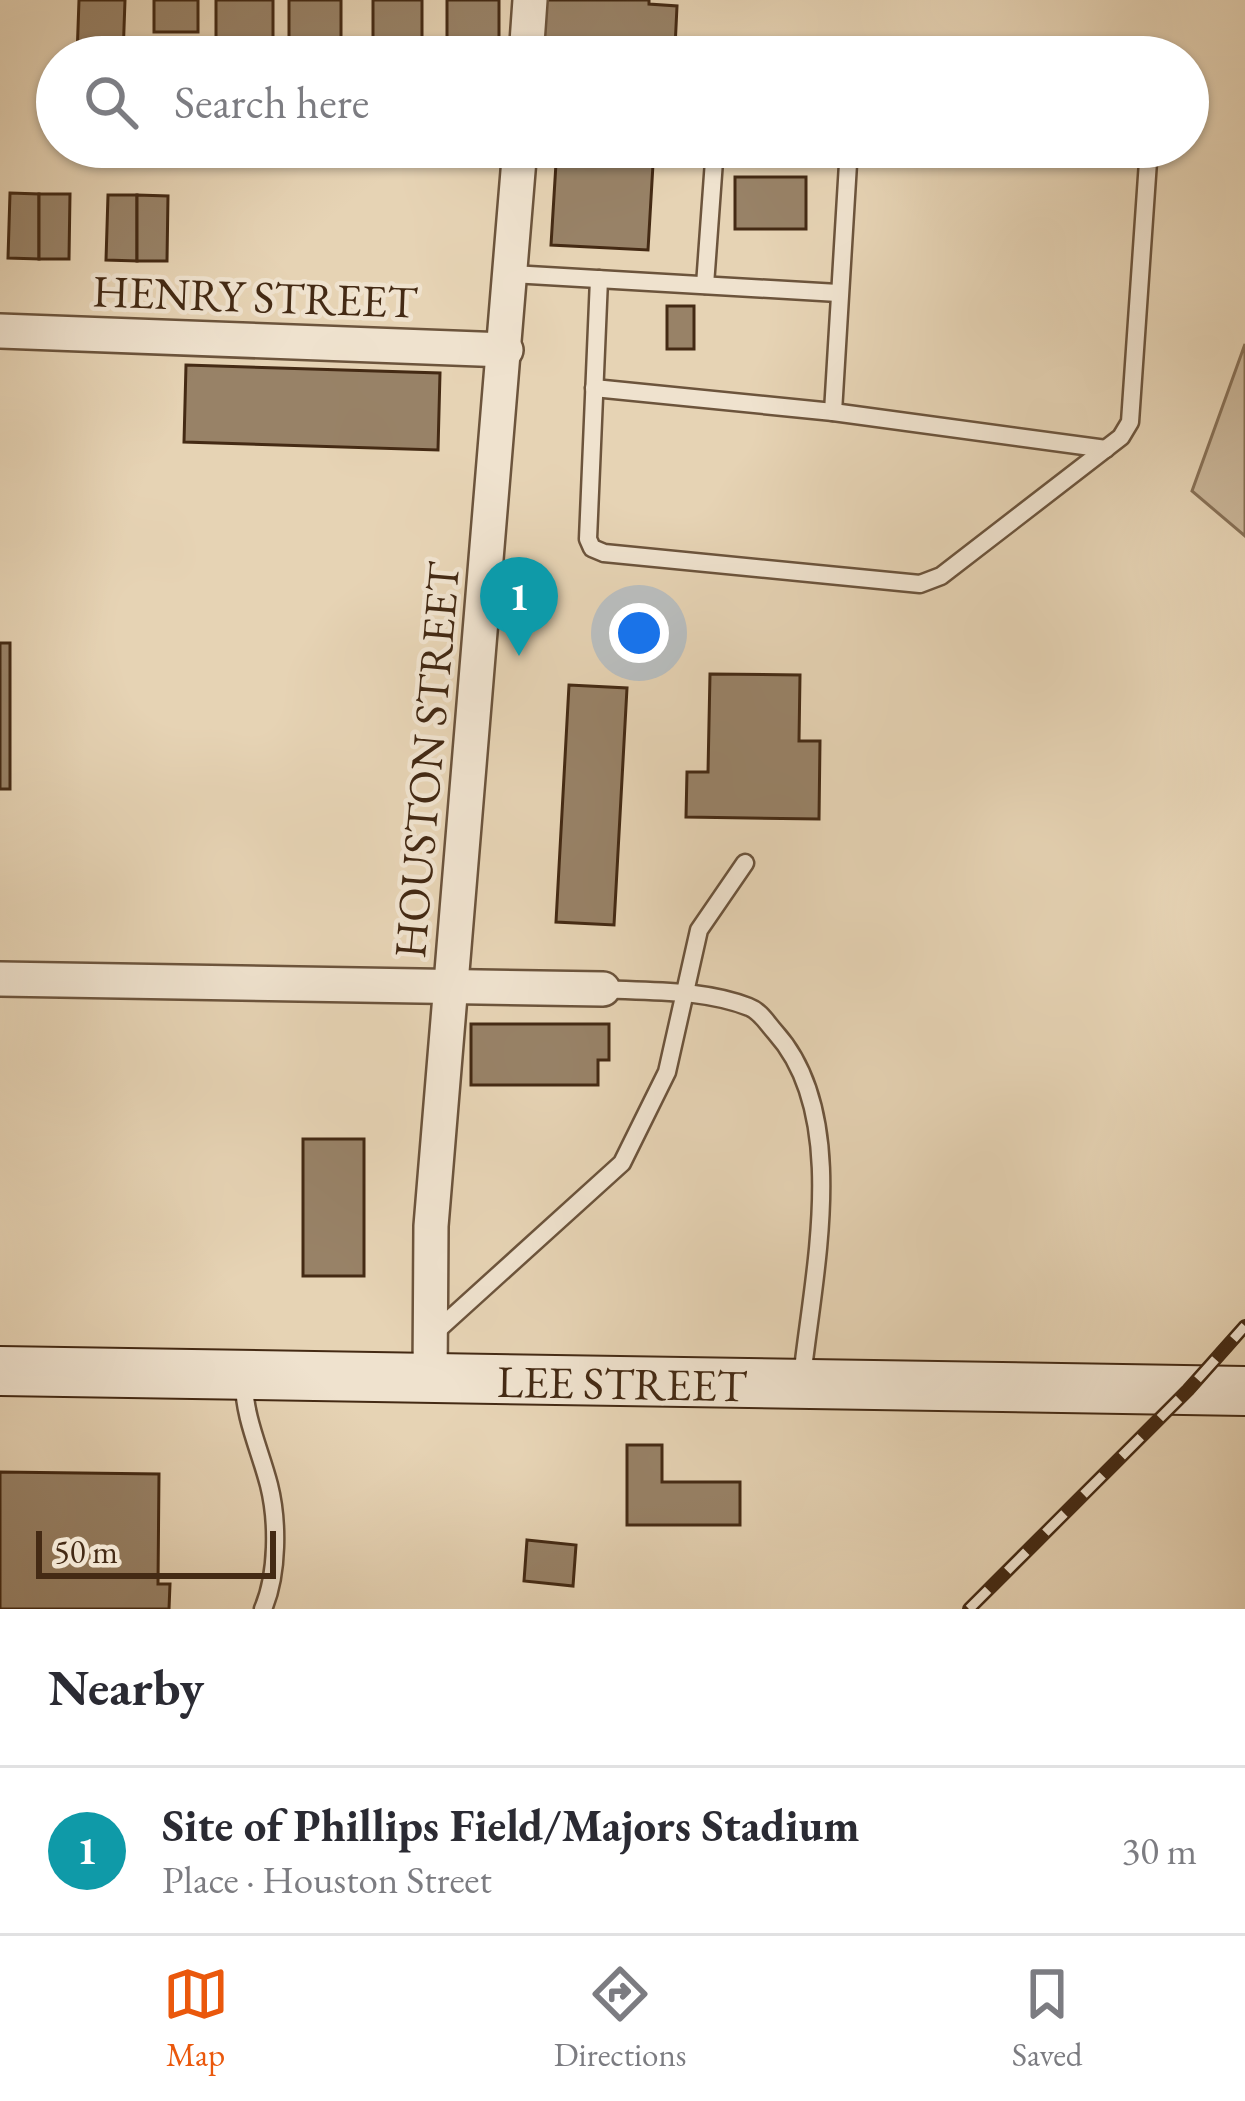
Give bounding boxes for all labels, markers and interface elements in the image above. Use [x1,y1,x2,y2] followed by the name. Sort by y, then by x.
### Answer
[36,36,1209,168] search box
[78,69,144,135] icon: search
[174,73,369,131] text: Search here
[92,261,419,331] street label: HENRY STREET
[480,557,558,656] pin: 1
[380,559,472,960] street label: HOUSTON STREET
[609,603,669,663] your location
[496,1352,748,1414] street label: LEE STREET
[36,1525,276,1578] scale bar
[54,1530,118,1573] text: 50 m
[48,1654,204,1720] text: Nearby
[162,1796,860,1854] text: Site of Phillips Field/Majors Stadium
[77,1825,97,1876] text: 1
[1121,1825,1197,1876] text: 30 m
[162,1854,492,1905] text: Place · Houston Street
[163,1961,229,2076] tab: Map
[554,1961,687,2076] tab: Directions
[1012,1961,1082,2076] tab: Saved

